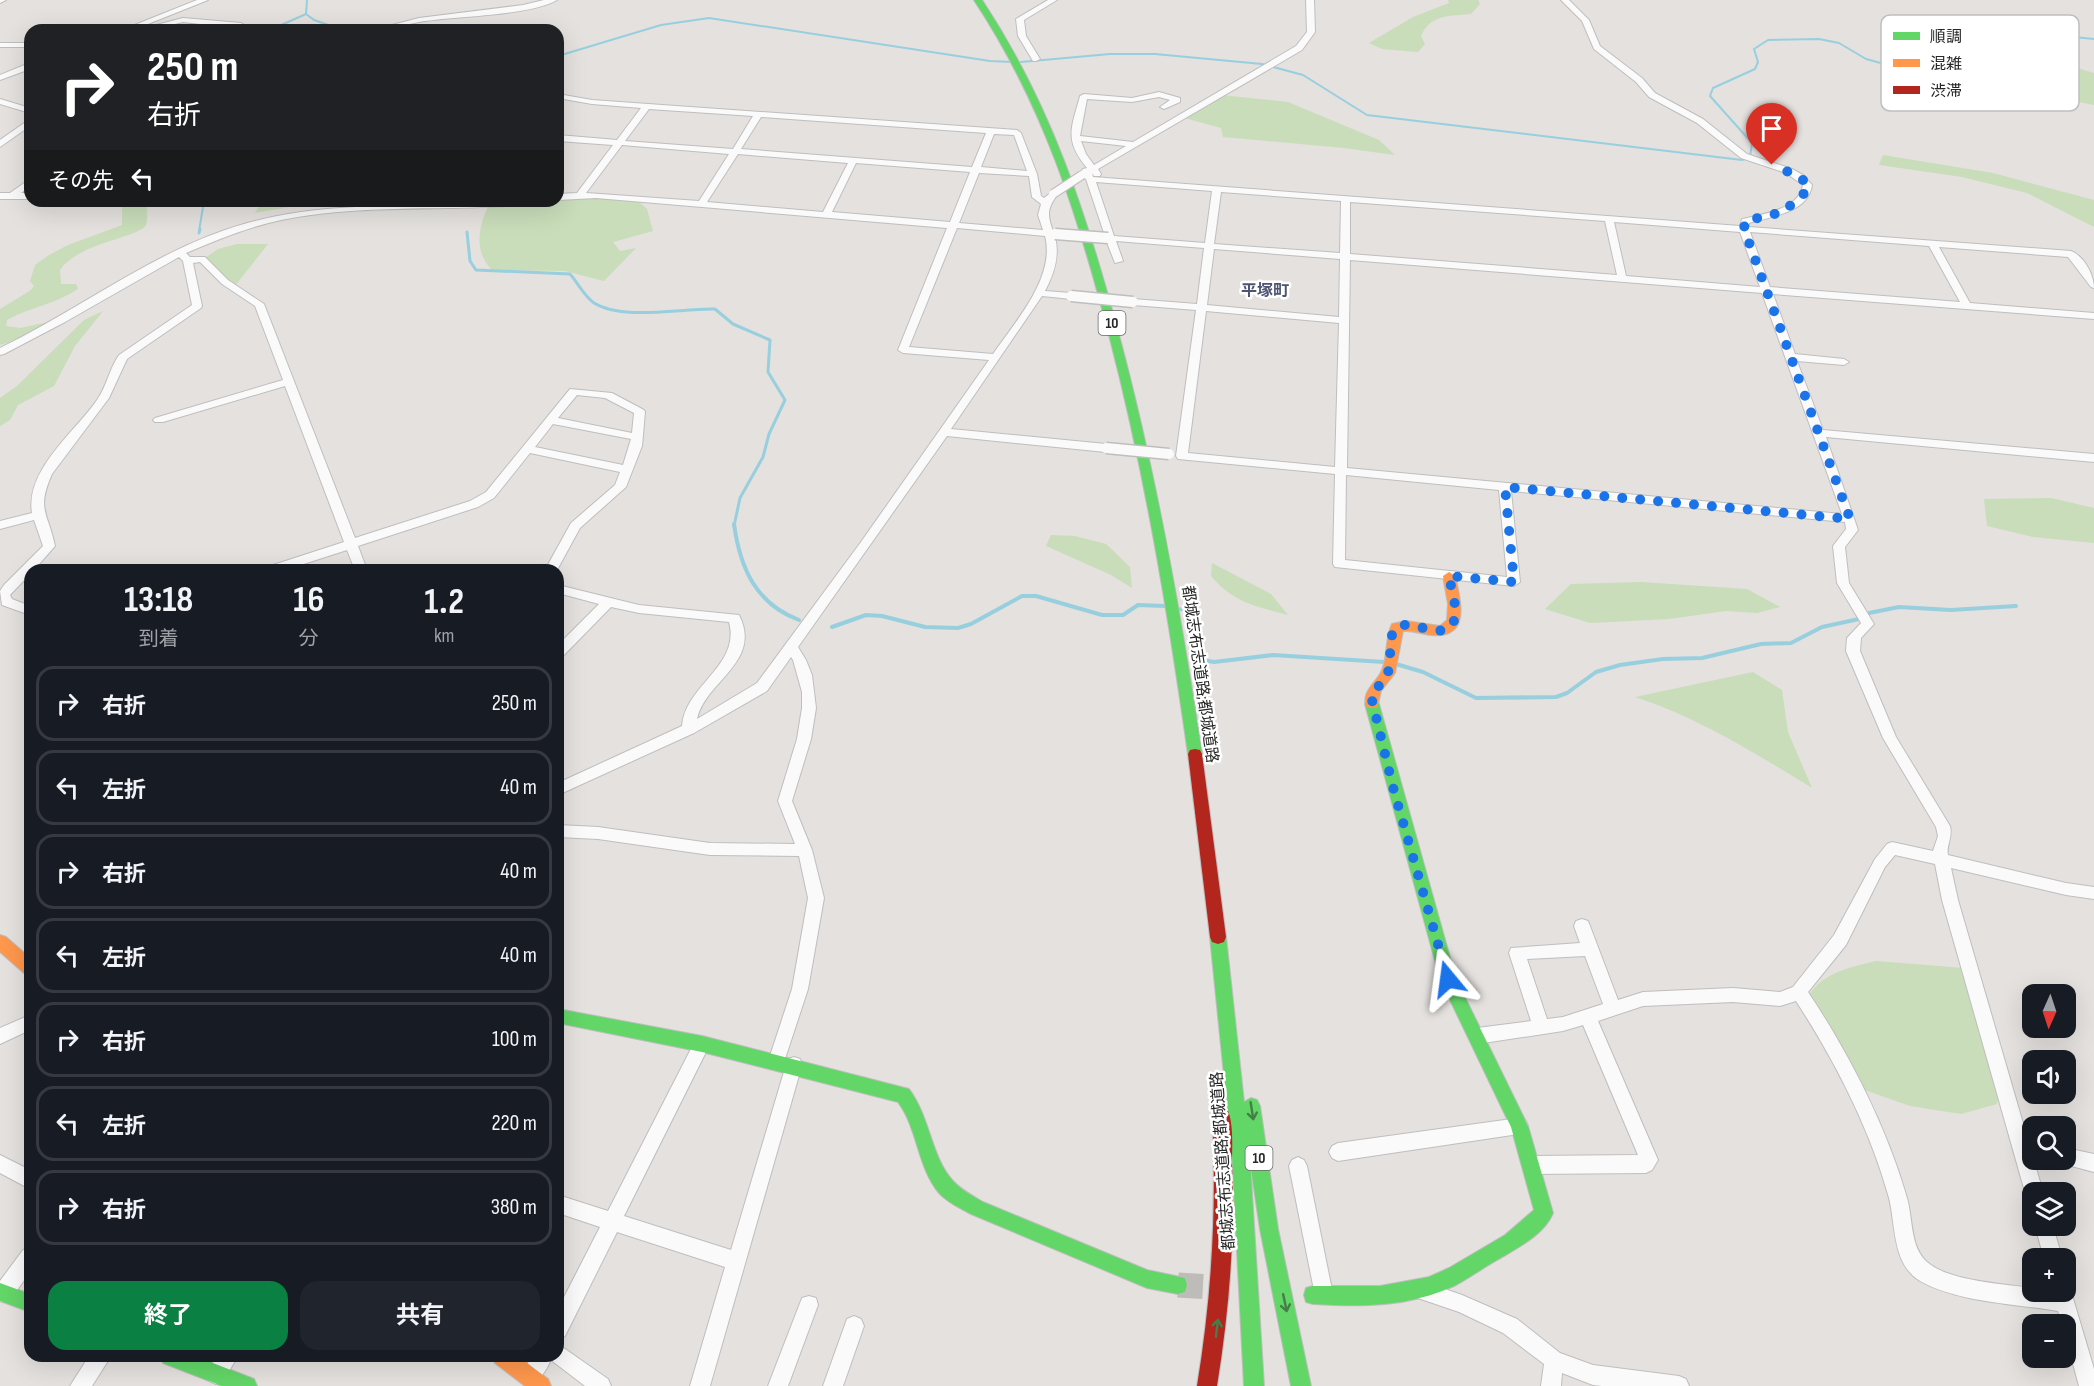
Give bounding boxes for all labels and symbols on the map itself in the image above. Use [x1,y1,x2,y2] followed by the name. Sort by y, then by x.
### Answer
[1881,15,2079,111] legend
[1930,28,1962,47] text: 順調
[1930,55,1962,74] text: 混雑
[1930,82,1962,101] text: 渋滞
[1746,103,1797,165] pin
[1241,282,1289,301] district label: 平塚町
[1098,311,1126,335] road number: 10
[1178,584,1221,764] street label: 都城志布志道路;都城道路
[1416,947,1480,1011] position arrow
[2022,984,2076,1038] north arrow
[1208,1071,1239,1251] street label: 都城志布志道路;都城道路
[1246,1100,1257,1120] one-way arrow
[1246,1146,1272,1170] road number: 10
[1280,1292,1291,1312] one-way arrow
[1211,1319,1222,1339] one-way arrow

